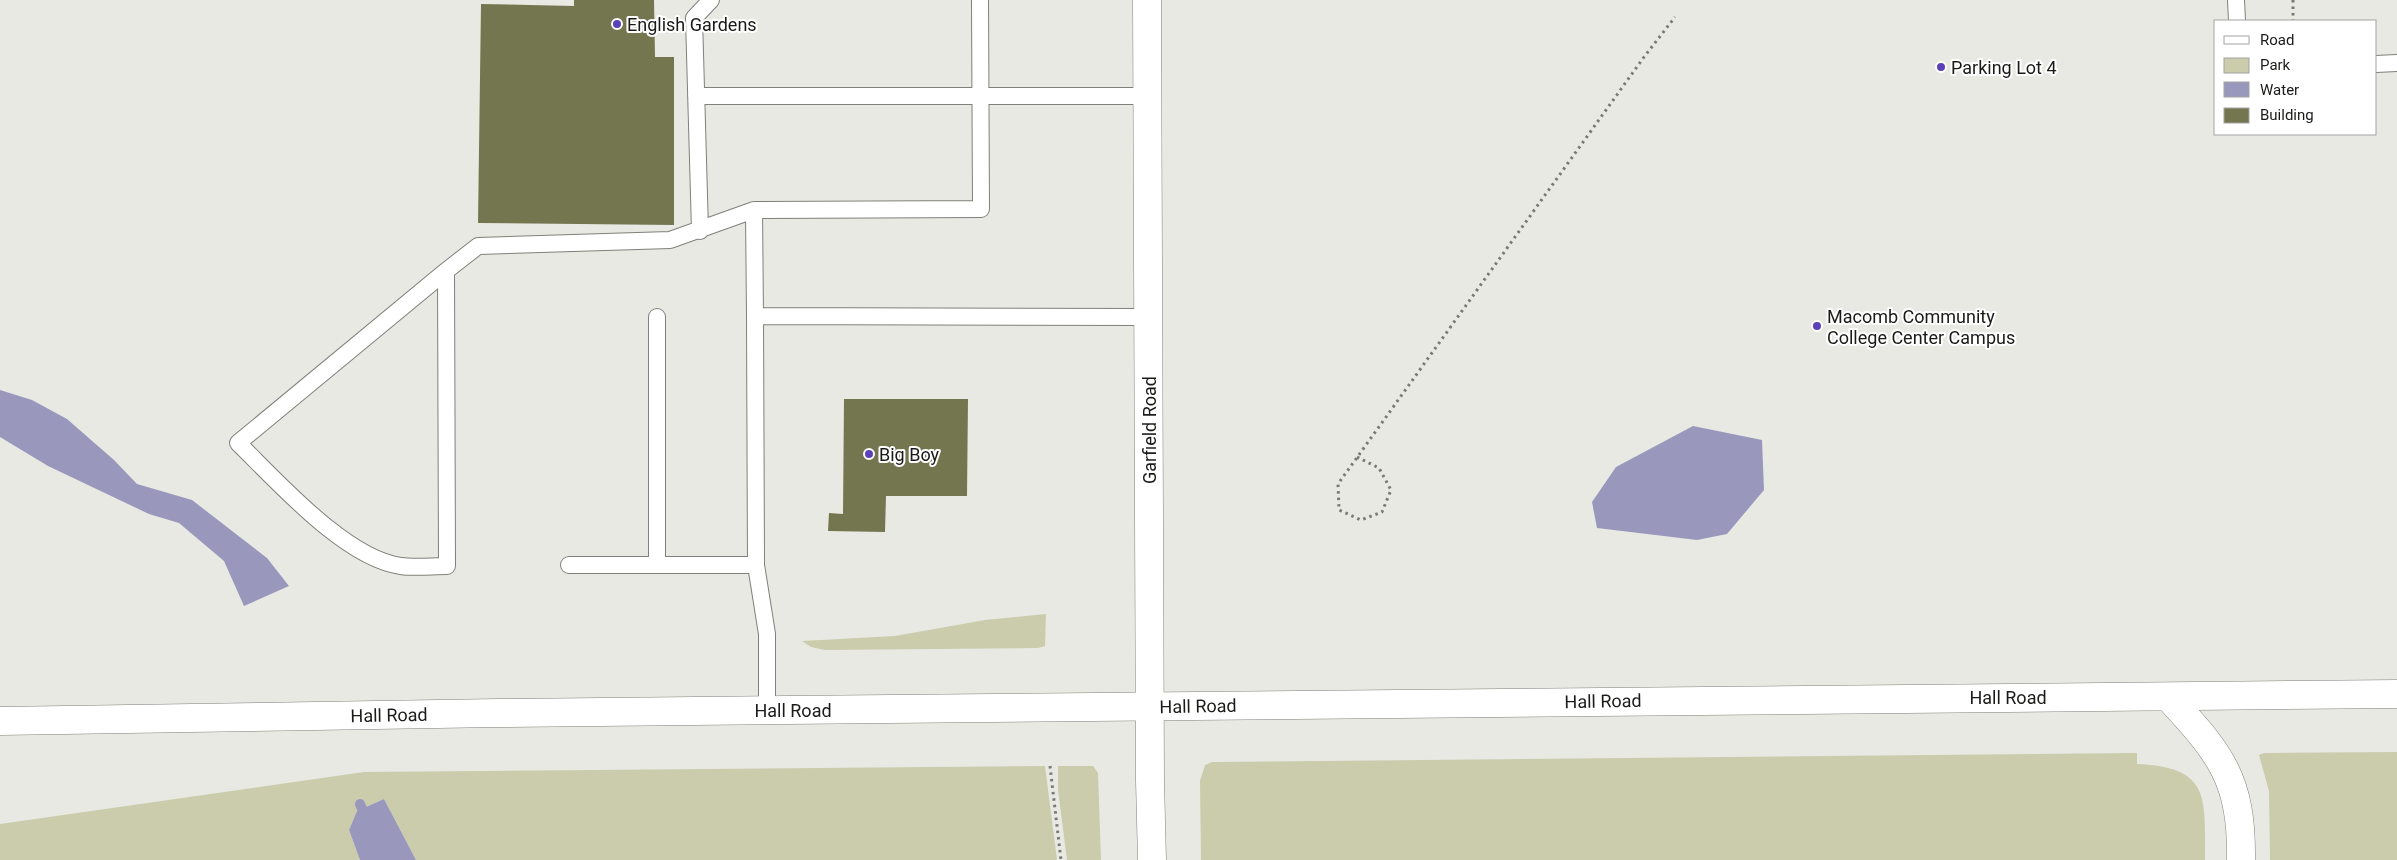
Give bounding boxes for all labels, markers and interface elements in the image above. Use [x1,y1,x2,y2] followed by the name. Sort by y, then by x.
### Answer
[627,14,757,35] place label: English Gardens
[611,18,623,30] marker: English Gardens
[2214,20,2377,135] legend
[2260,31,2294,49] text: Road
[2260,56,2291,74] text: Park
[1951,57,2057,78] place label: Parking Lot 4
[1935,61,1947,73] marker: Parking Lot 4
[2260,81,2299,99] text: Water
[2260,106,2314,124] text: Building
[1827,306,2015,348] place label: Macomb Community College Center Campus
[1811,320,1823,332] marker: Macomb Community College Center Campus
[1139,376,1160,484] street label: Garfield Road
[879,444,940,465] place label: Big Boy
[863,448,875,460] marker: Big Boy
[1969,687,2047,708] street label: Hall Road
[1564,690,1642,712] street label: Hall Road
[1159,695,1237,717] street label: Hall Road
[754,700,832,721] street label: Hall Road
[350,704,428,726] street label: Hall Road

